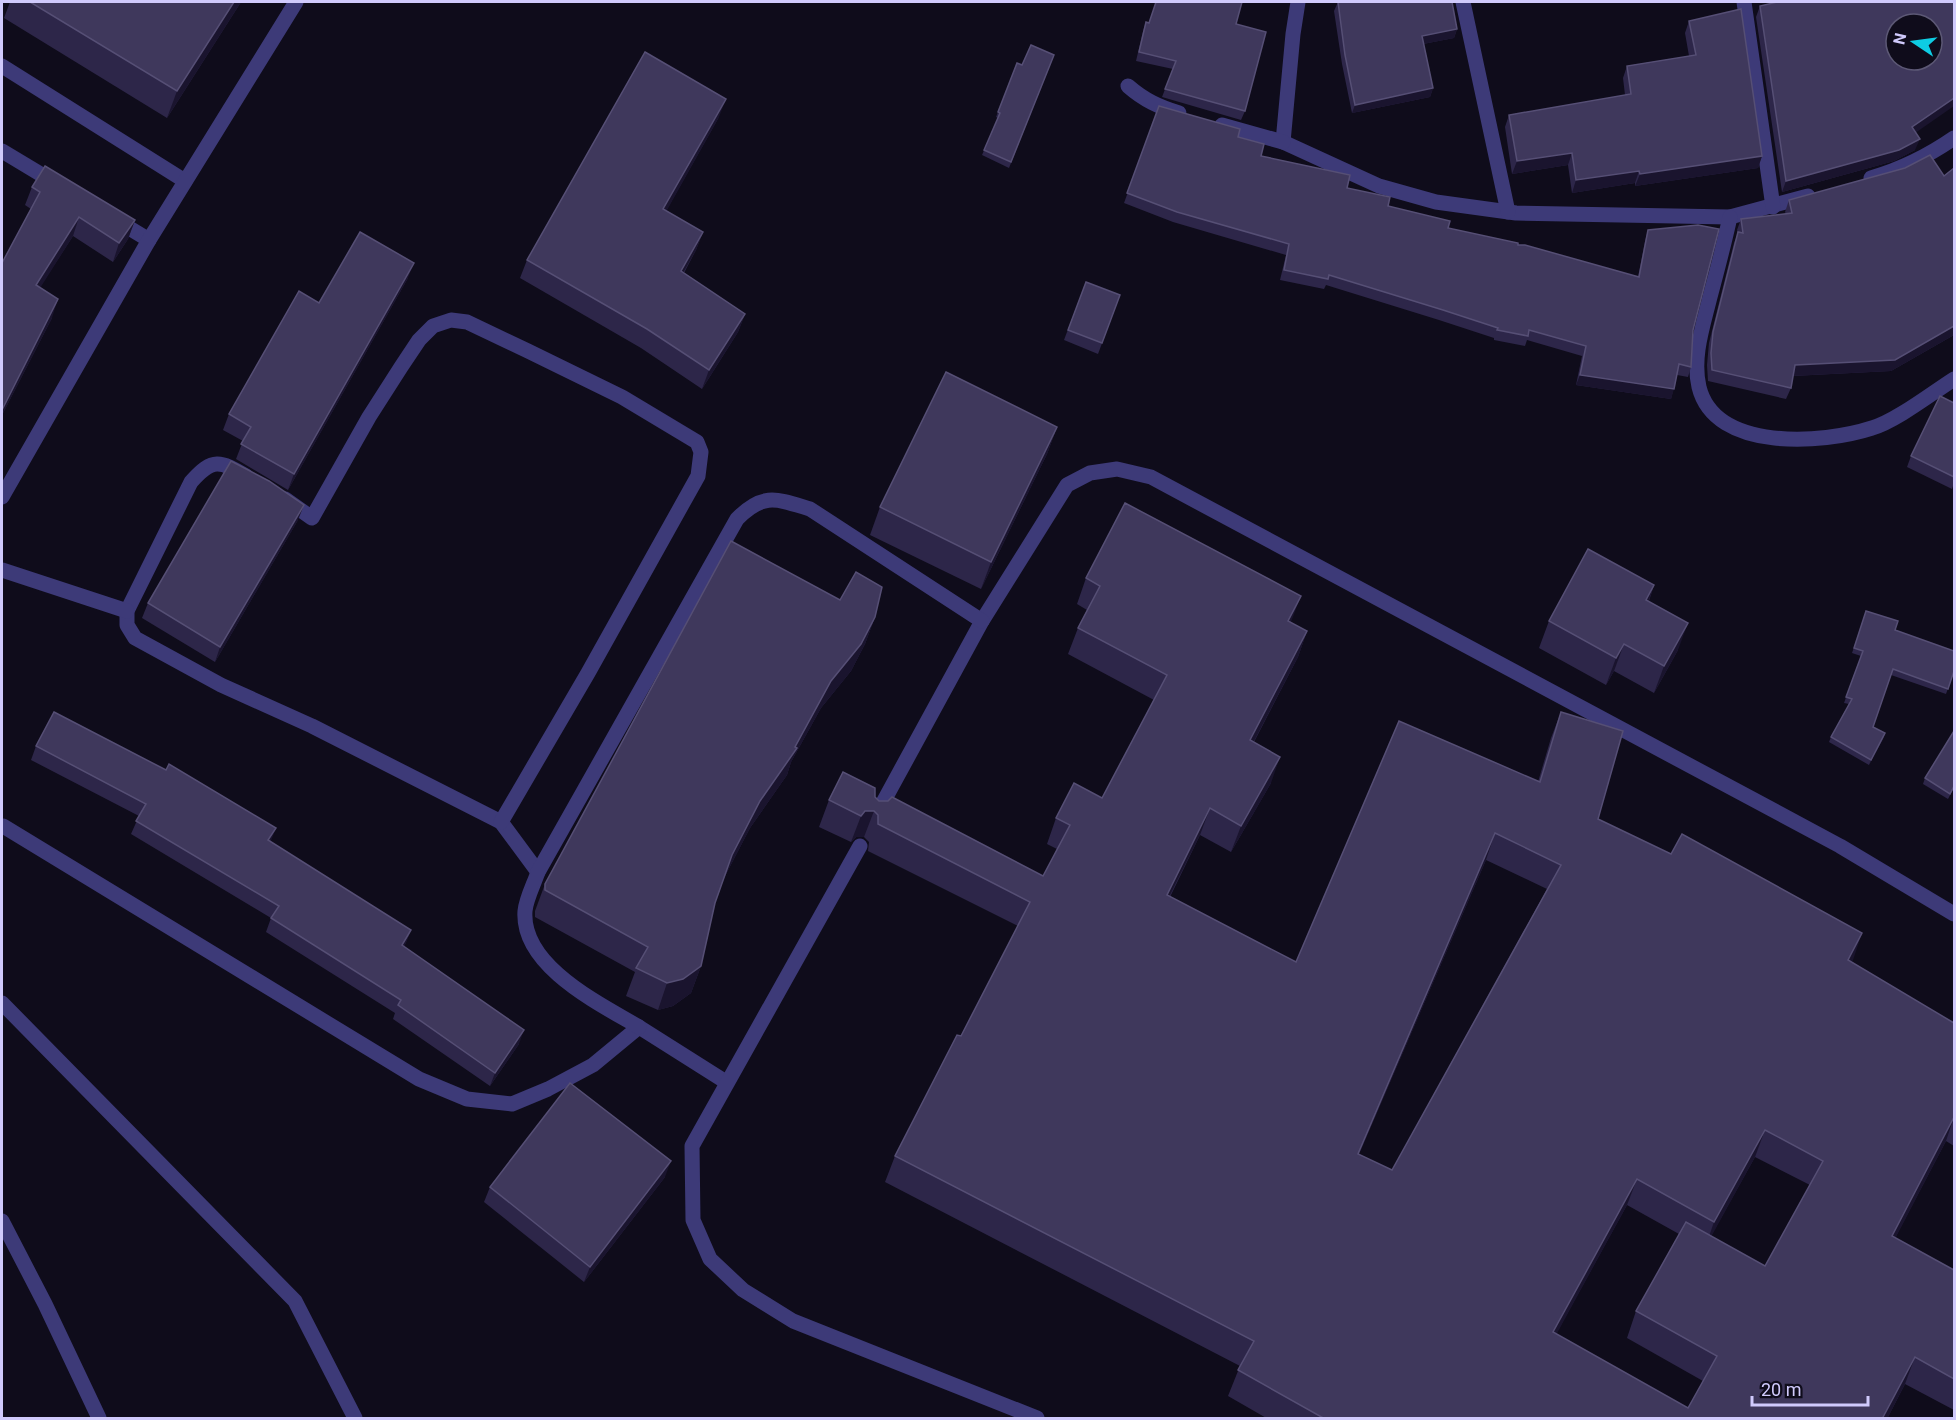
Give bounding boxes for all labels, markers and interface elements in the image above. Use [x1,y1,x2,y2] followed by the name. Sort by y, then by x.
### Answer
[1884,12,1944,72] north arrow
[1889,31,1910,46] text: N
[1752,1369,1868,1407] scale bar
[1761,1379,1801,1400] text: 20 m

